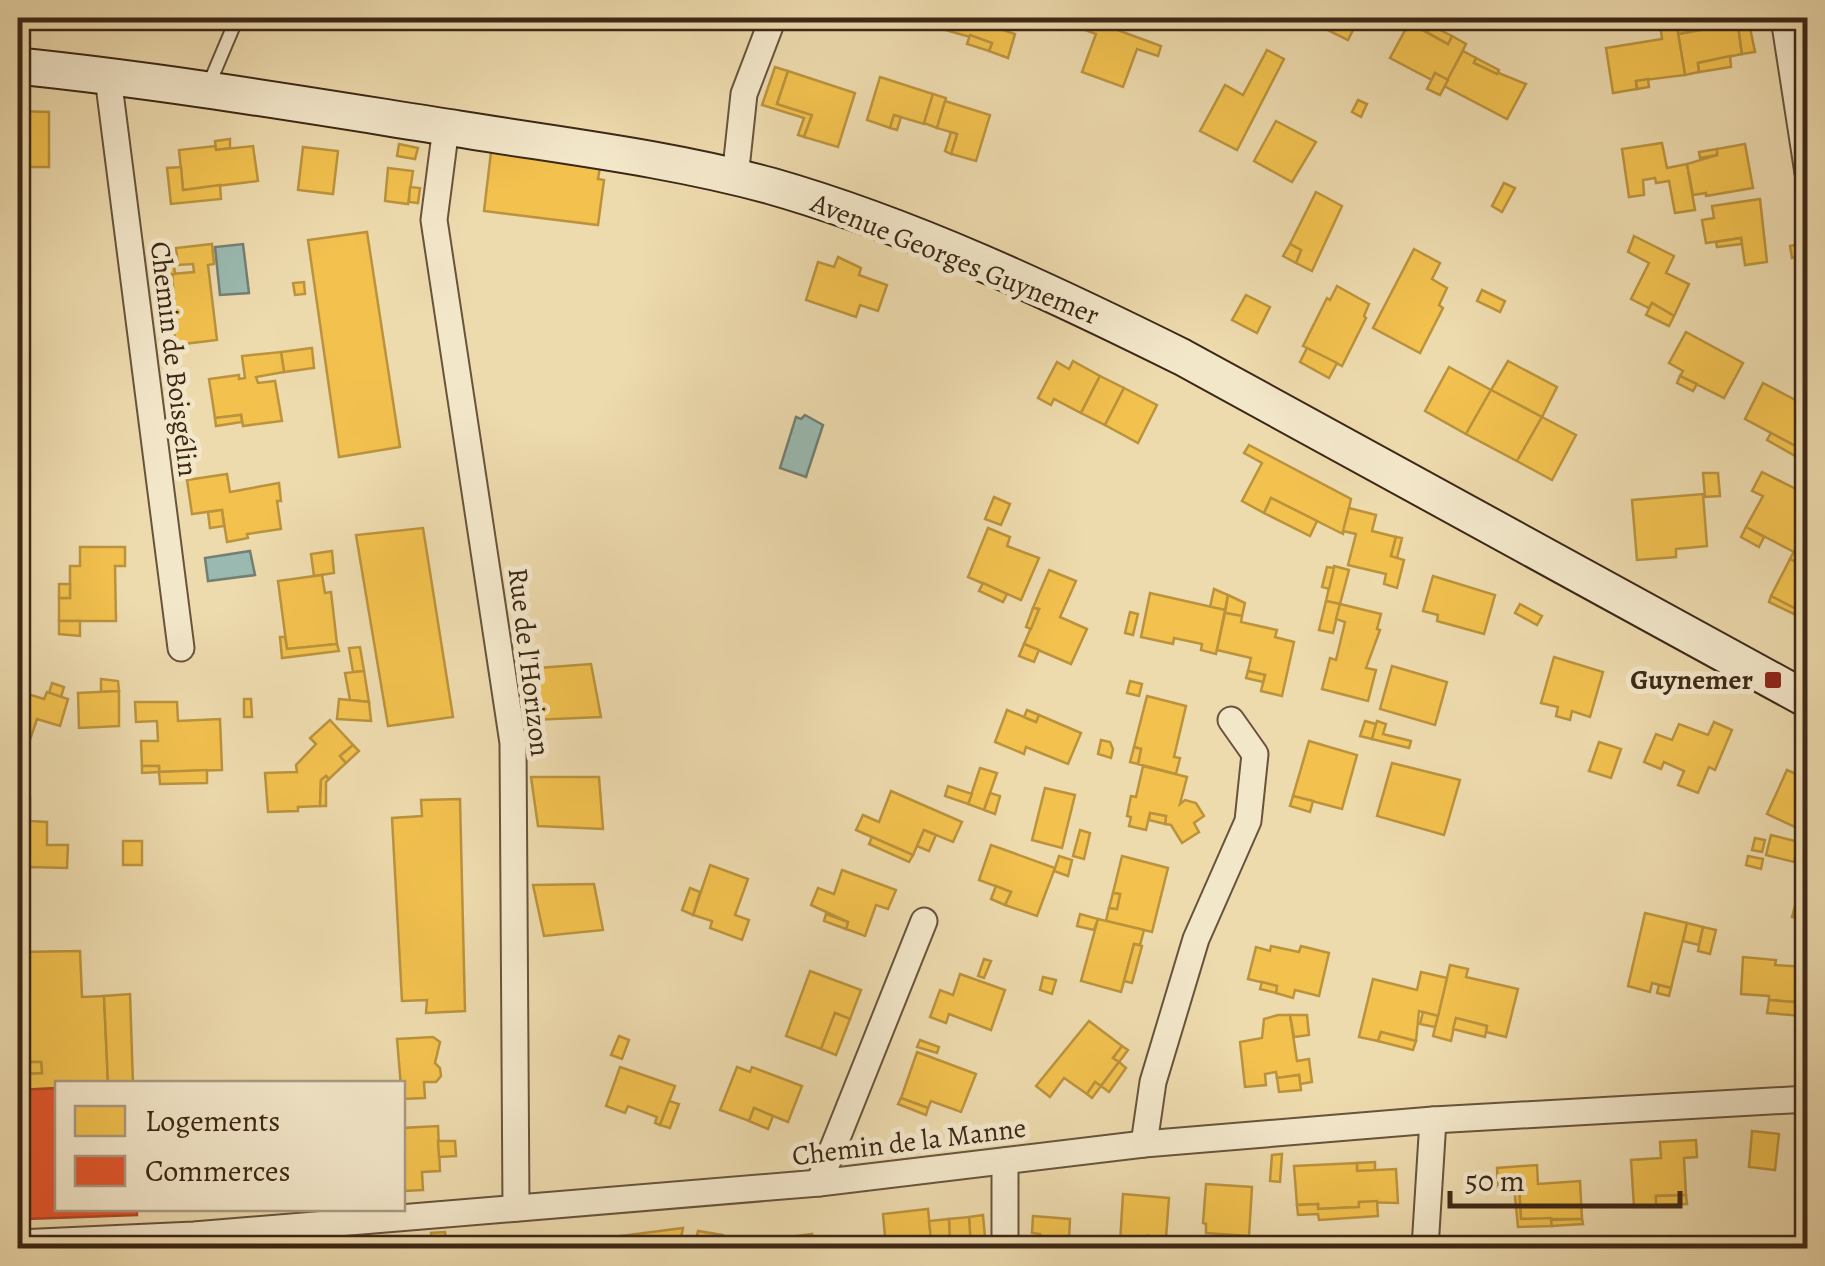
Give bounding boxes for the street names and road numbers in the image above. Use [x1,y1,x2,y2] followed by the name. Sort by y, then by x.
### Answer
[804,183,1105,334] street label: Avenue Georges Guynemer
[141,239,207,479] street label: Chemin de Boisgélin
[499,566,559,758] street label: Rue de l'Horizon
[790,1109,1028,1175] street label: Chemin de la Manne

